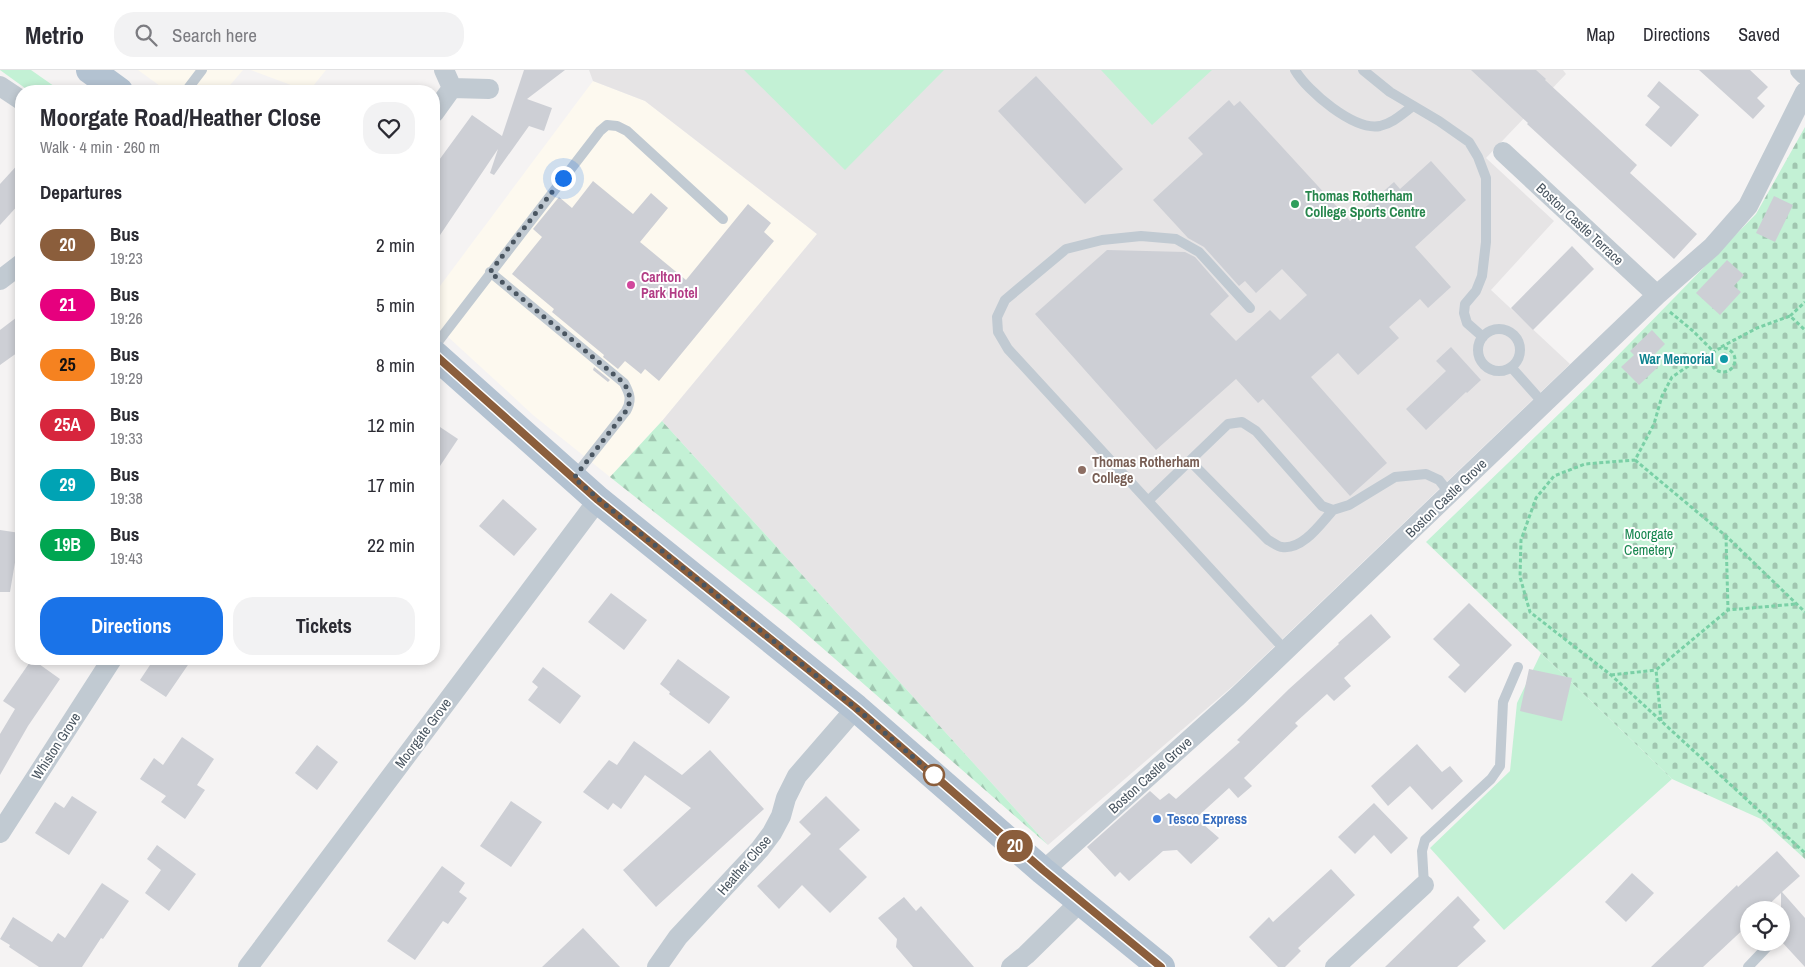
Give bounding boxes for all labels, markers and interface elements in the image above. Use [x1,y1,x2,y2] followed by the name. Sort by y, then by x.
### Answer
[114,12,464,57] search box
[25,19,84,51] text: Metrio
[132,21,160,49] icon: search
[172,22,257,48] text: Search here
[1586,22,1615,47] text: Map
[1643,22,1710,47] text: Directions
[1738,22,1780,47] text: Saved
[40,101,321,133] text: Moorgate Road/Heather Close
[363,102,415,154] button: heart
[40,136,160,158] text: Walk · 4 min · 260 m
[551,166,576,191] your location
[40,179,122,205] text: Departures
[1533,179,1627,269] street label: Boston Castle Terrace
[1305,187,1426,221] place label: Thomas Rotherham College Sports Centre
[1289,198,1301,210] marker: Thomas Rotherham College Sports Centre
[110,221,139,247] text: Bus
[59,232,76,257] text: 20
[376,232,415,258] text: 2 min
[110,247,143,269] text: 19:23
[641,268,698,302] place label: Carlton Park Hotel
[625,279,637,291] marker: Carlton Park Hotel
[110,281,139,307] text: Bus
[59,292,76,317] text: 21
[376,292,415,318] text: 5 min
[110,307,143,329] text: 19:26
[110,341,139,367] text: Bus
[1639,350,1714,368] place label: War Memorial
[59,352,76,377] text: 25
[376,352,415,378] text: 8 min
[1718,353,1730,365] marker: War Memorial
[110,367,143,389] text: 19:29
[110,401,139,427] text: Bus
[54,412,81,437] text: 25A
[367,412,415,438] text: 12 min
[110,427,143,449] text: 19:33
[1092,453,1200,487] place label: Thomas Rotherham College
[1402,455,1490,541] street label: Boston Castle Grove
[110,461,139,487] text: Bus
[1076,464,1088,476] marker: Thomas Rotherham College
[59,472,76,497] text: 29
[367,472,415,498] text: 17 min
[110,487,143,509] text: 19:38
[110,521,139,547] text: Bus
[1624,525,1674,559] park label: Moorgate Cemetery
[54,532,81,557] text: 19B
[367,532,415,558] text: 22 min
[110,547,143,569] text: 19:43
[40,597,223,655] button: Directions
[233,597,415,655] button: Tickets
[391,694,455,772] street label: Moorgate Grove
[28,709,84,783] street label: Whiston Grove
[1105,733,1195,817] street label: Boston Castle Grove
[923,764,945,786] unlabelled marker
[1167,810,1247,828] place label: Tesco Express
[1151,813,1163,825] marker: Tesco Express
[992,830,1038,862] line badge: 20
[713,831,775,899] street label: Heather Close
[1007,833,1023,858] text: 20
[1740,901,1790,951] map controls
[1740,901,1790,951] button: locate

